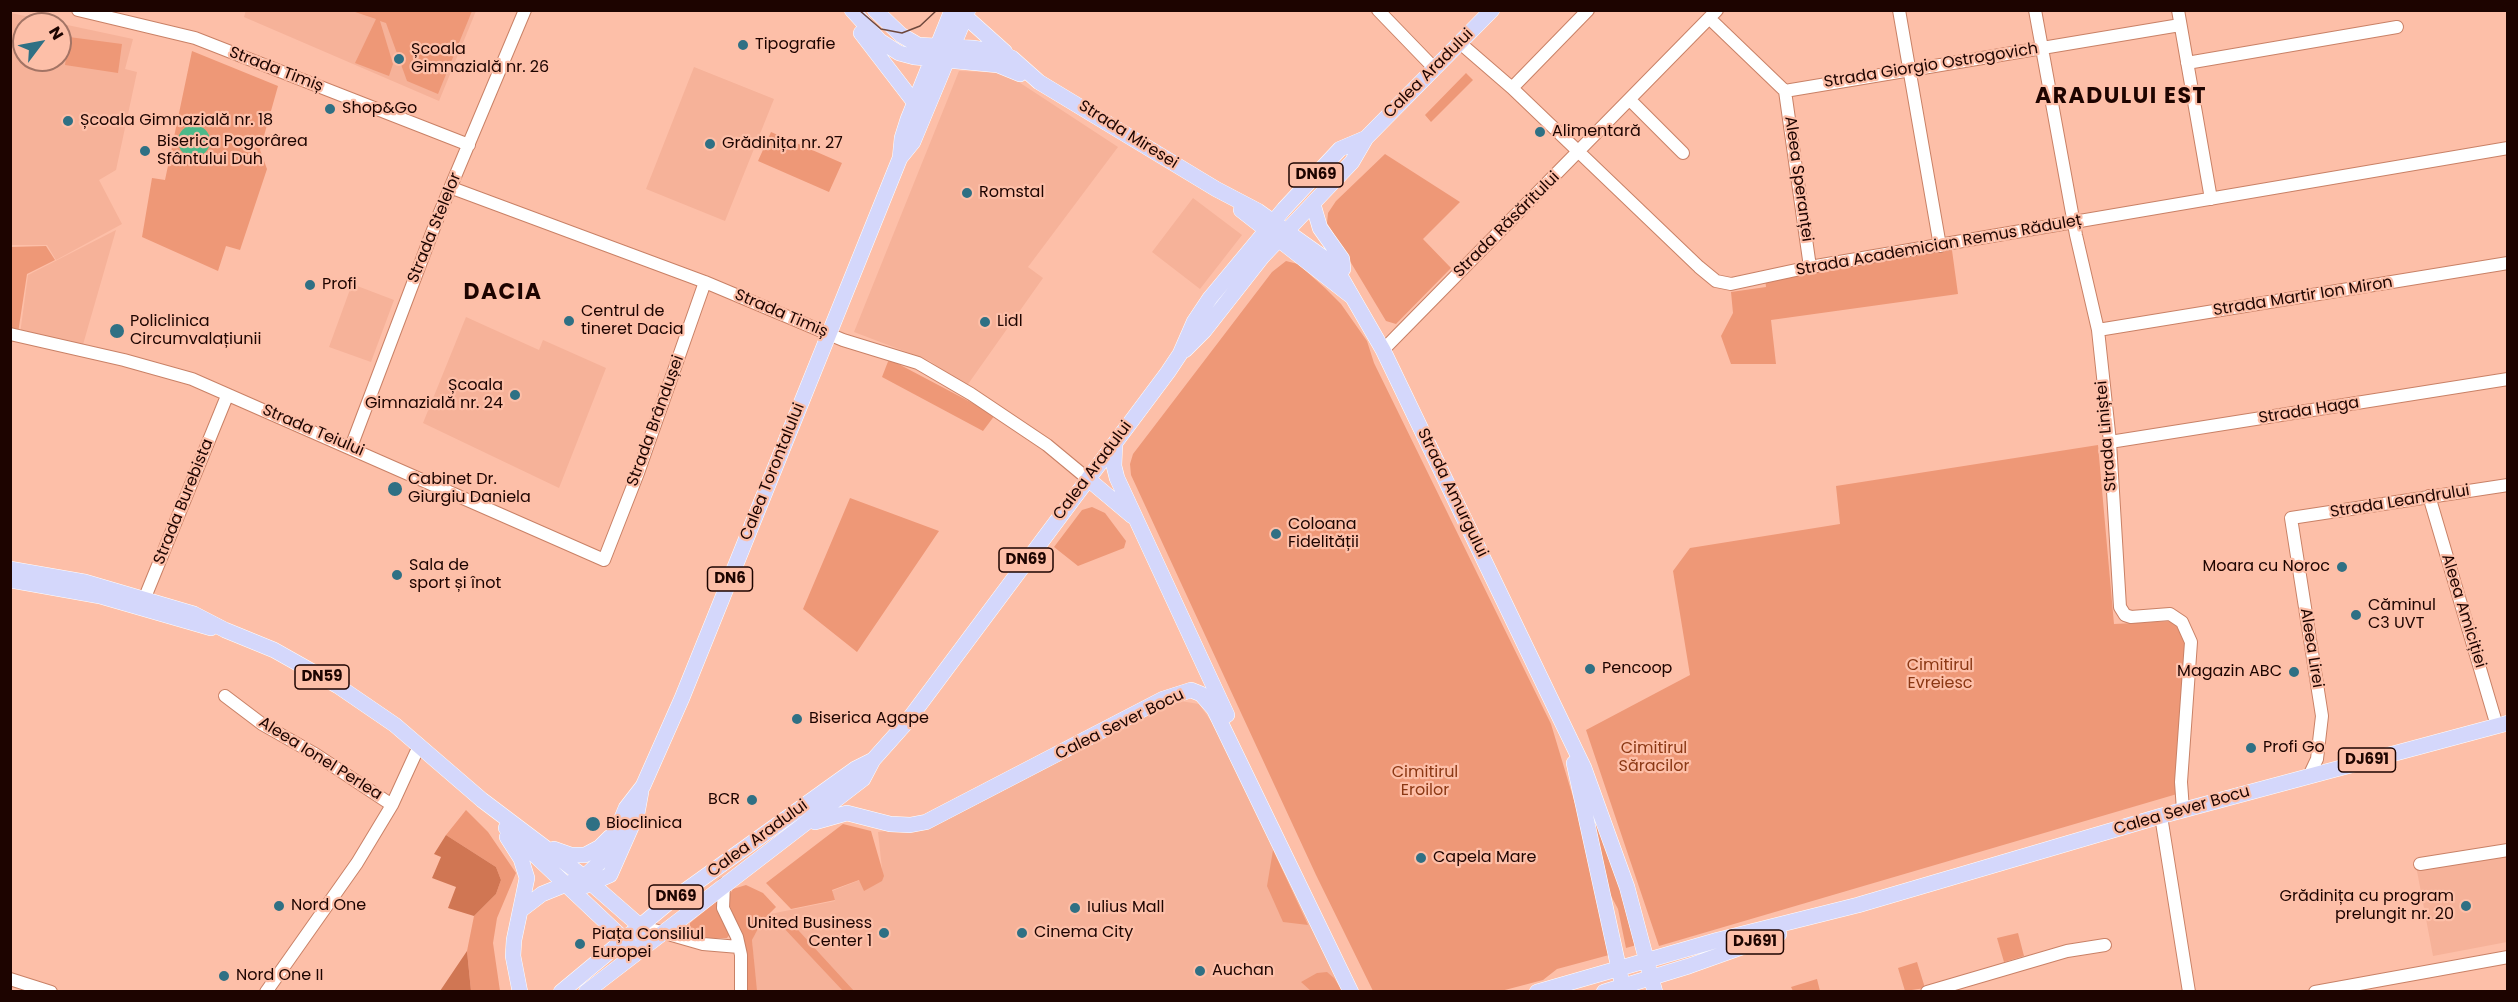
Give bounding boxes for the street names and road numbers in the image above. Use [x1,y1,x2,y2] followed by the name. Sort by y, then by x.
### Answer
[1380,25,1478,123] street label: Calea Aradului
[1823,40,2039,92] street label: Strada Giorgio Ostrogovich
[226,43,326,97] street label: Strada Timiș
[1075,97,1181,173] street label: Strada Miresei
[1780,115,1816,243] street label: Aleea Speranței
[1289,163,1343,187] road number: DN69
[1450,168,1564,282] street label: Strada Răsăritului
[404,170,466,286] street label: Strada Stelelor
[1795,211,2083,281] street label: Strada Academician Remus Răduleț
[2212,273,2394,321] street label: Strada Martir Ion Miron
[732,286,830,342] street label: Strada Timiș
[623,353,689,489] street label: Strada Brândușei
[2093,380,2121,492] street label: Strada Liniștei
[2257,394,2361,428] street label: Strada Haga
[259,401,367,461] street label: Strada Teiului
[737,401,809,543] street label: Calea Torontalului
[1050,418,1136,524] street label: Calea Aradului
[1413,426,1491,560] street label: Strada Amurgului
[150,436,218,568] street label: Strada Burebista
[2329,481,2471,523] street label: Strada Leandrului
[999,548,1053,572] road number: DN69
[2437,552,2489,670] street label: Aleea Amiciției
[708,567,752,591] road number: DN6
[2295,607,2327,689] street label: Aleea Lirei
[295,665,349,689] road number: DN59
[1053,686,1187,764] street label: Calea Sever Bocu
[255,713,385,805] street label: Aleea Ionel Perlea
[2338,748,2396,772] road number: DJ691
[2112,782,2252,840] street label: Calea Sever Bocu
[704,796,812,882] street label: Calea Aradului
[649,885,703,909] road number: DN69
[1726,930,1784,954] road number: DJ691

